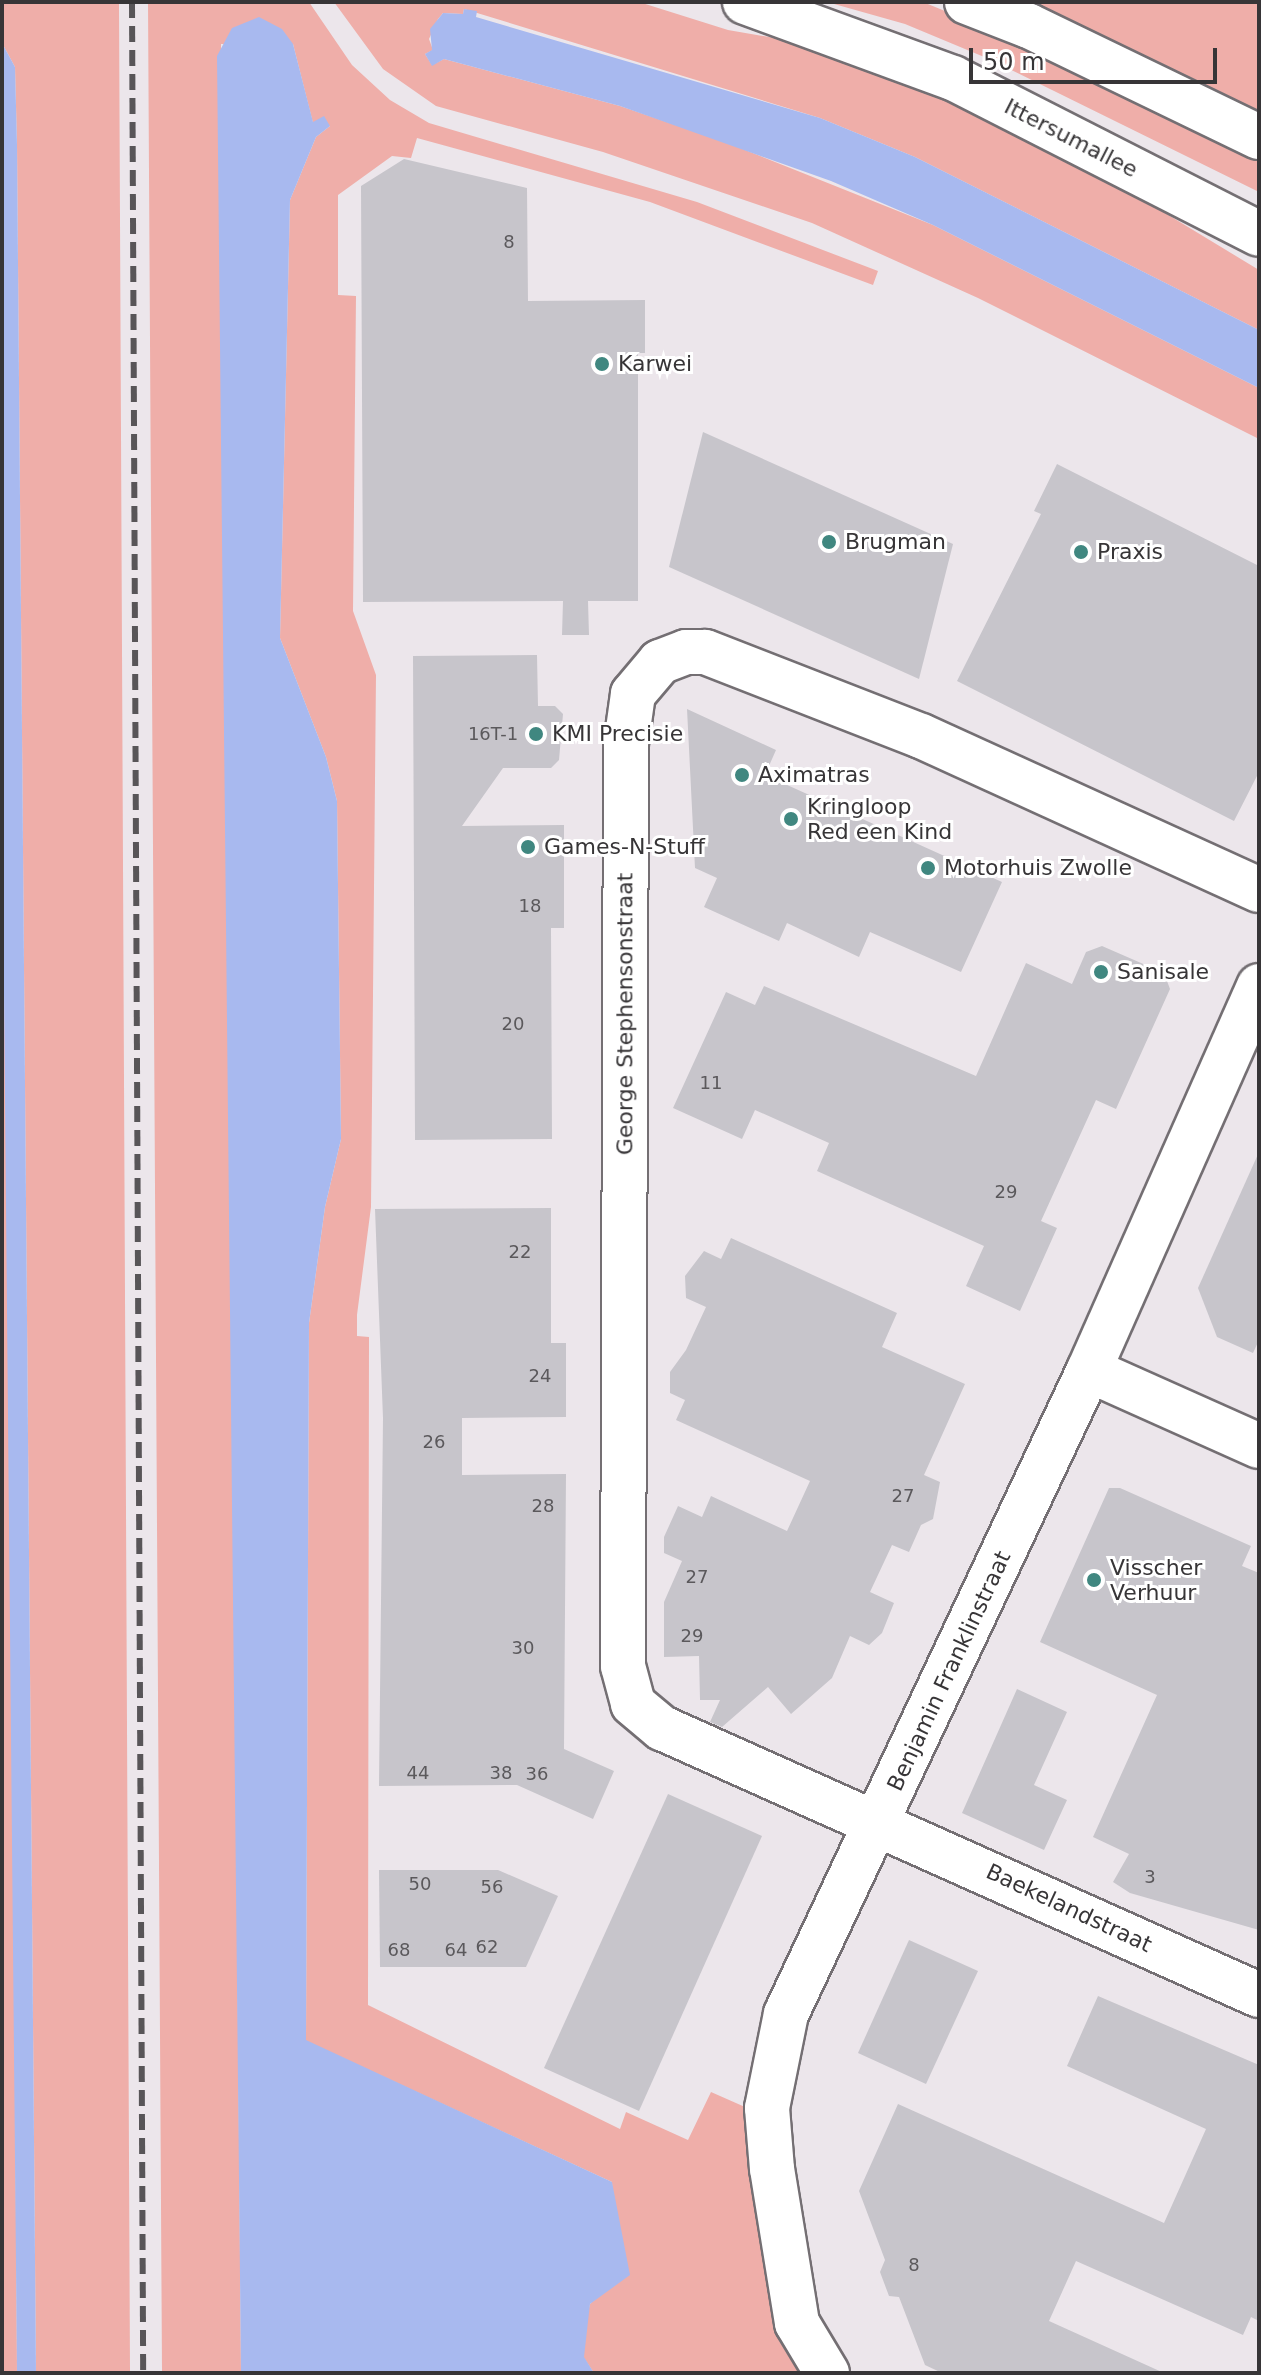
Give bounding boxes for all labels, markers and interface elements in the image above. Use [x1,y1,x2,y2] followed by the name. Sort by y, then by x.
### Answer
[973,32,1221,82] scale bar
[983,48,1045,76] text: 50 m
[1000,93,1142,183] street label: Ittersumallee
[503,231,515,253] house number: 8
[618,351,692,377] place label: Karwei
[593,355,611,373] marker: Karwei
[845,529,946,555] place label: Brugman
[820,533,838,551] marker: Brugman
[1097,539,1163,565] place label: Praxis
[1072,543,1090,561] marker: Praxis
[552,721,683,747] place label: KMI Precisie
[468,723,518,745] house number: 16T-1
[527,725,545,743] marker: KMI Precisie
[758,762,870,788] place label: Aximatras
[733,766,751,784] marker: Aximatras
[807,793,952,844] place label: Kringloop Red een Kind
[782,810,800,828] marker: Kringloop Red een Kind
[544,834,705,860] place label: Games-N-Stuff
[519,838,537,856] marker: Games-N-Stuff
[944,855,1132,881] place label: Motorhuis Zwolle
[919,859,937,877] marker: Motorhuis Zwolle
[612,873,638,1155] street label: George Stephensonstraat
[519,895,541,917] house number: 18
[1117,959,1209,985] place label: Sanisale
[1092,963,1110,981] marker: Sanisale
[502,1013,524,1035] house number: 20
[700,1072,722,1094] house number: 11
[995,1181,1017,1203] house number: 29
[509,1241,531,1263] house number: 22
[529,1365,551,1387] house number: 24
[423,1431,445,1453] house number: 26
[892,1485,914,1507] house number: 27
[532,1495,554,1517] house number: 28
[882,1547,1016,1795] street label: Benjamin Franklinstraat
[1110,1554,1202,1606] place label: Visscher Verhuur
[686,1566,708,1588] house number: 27
[1085,1571,1103,1589] marker: Visscher Verhuur
[681,1625,703,1647] house number: 29
[512,1637,534,1659] house number: 30
[407,1762,429,1784] house number: 44
[490,1762,512,1784] house number: 38
[526,1763,548,1785] house number: 36
[982,1858,1156,1958] street label: Baekelandstraat
[1144,1866,1156,1888] house number: 3
[409,1873,431,1895] house number: 50
[481,1876,503,1898] house number: 56
[476,1936,498,1958] house number: 62
[388,1939,410,1961] house number: 68
[445,1939,467,1961] house number: 64
[908,2254,920,2276] house number: 8

